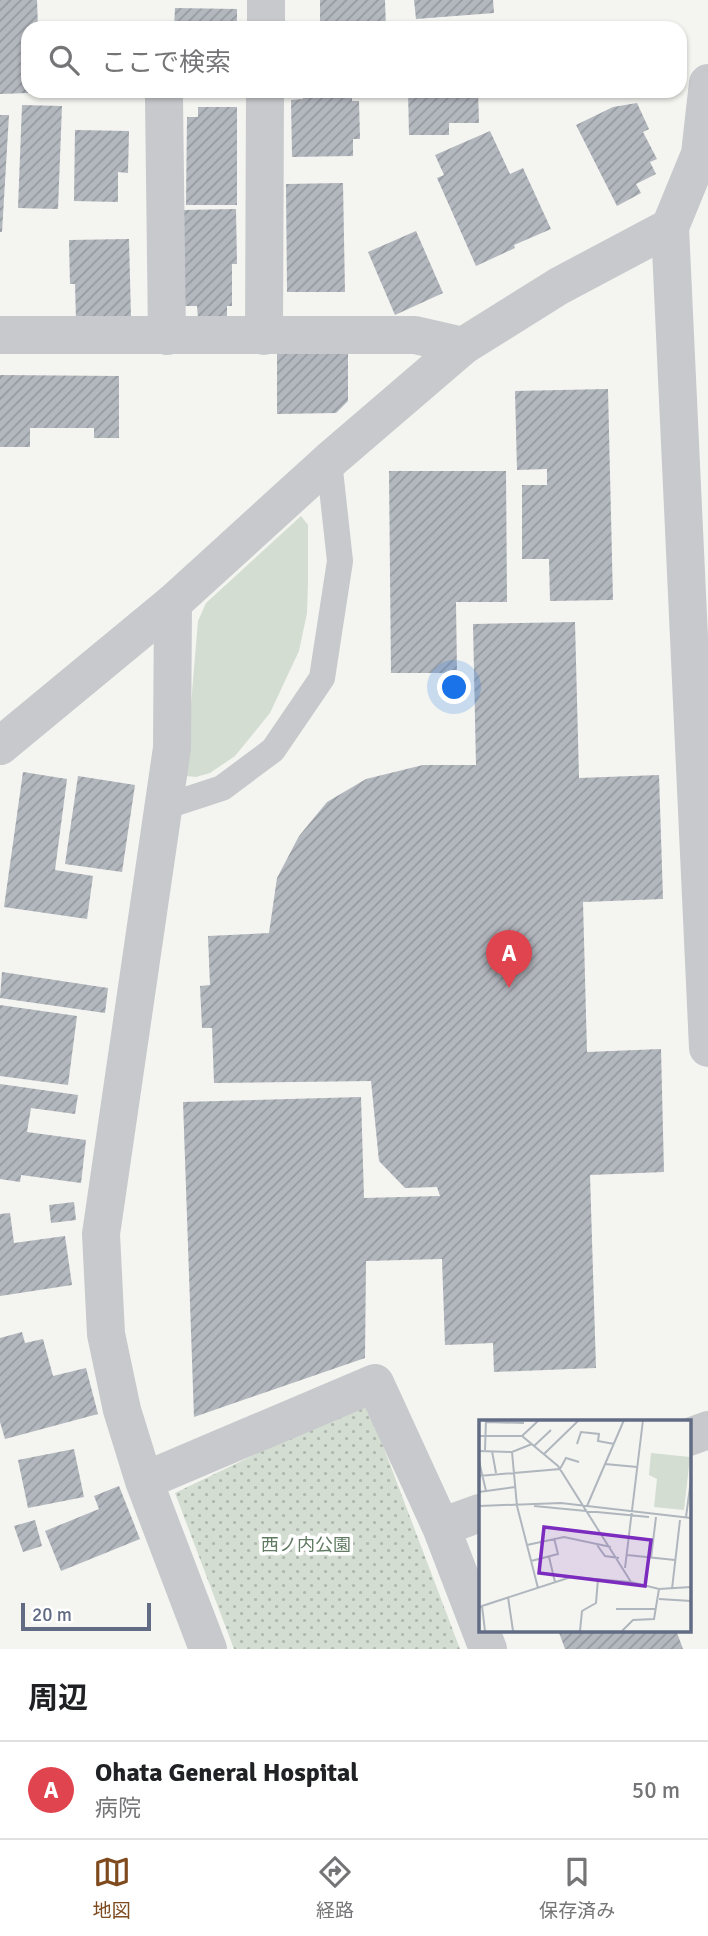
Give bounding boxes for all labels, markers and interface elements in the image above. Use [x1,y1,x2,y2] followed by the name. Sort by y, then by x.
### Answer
[21,21,687,98] search box
[45,41,83,79] icon: search
[101,47,231,79] text: ここで検索
[437,670,471,704] your location
[486,930,532,988] pin: A
[479,1420,690,1632] inset map
[261,1534,351,1556] park label: 西ノ内公園
[21,1600,150,1632] scale bar
[32,1603,72,1627] text: 20 m
[28,1680,88,1717] text: 周辺
[95,1757,358,1789] text: Ohata General Hospital
[44,1776,58,1805] text: A
[632,1776,680,1805] text: 50 m
[95,1794,141,1823] text: 病院
[93,1853,131,1923] tab: 地図
[316,1853,354,1923] tab: 経路
[539,1853,615,1923] tab: 保存済み

